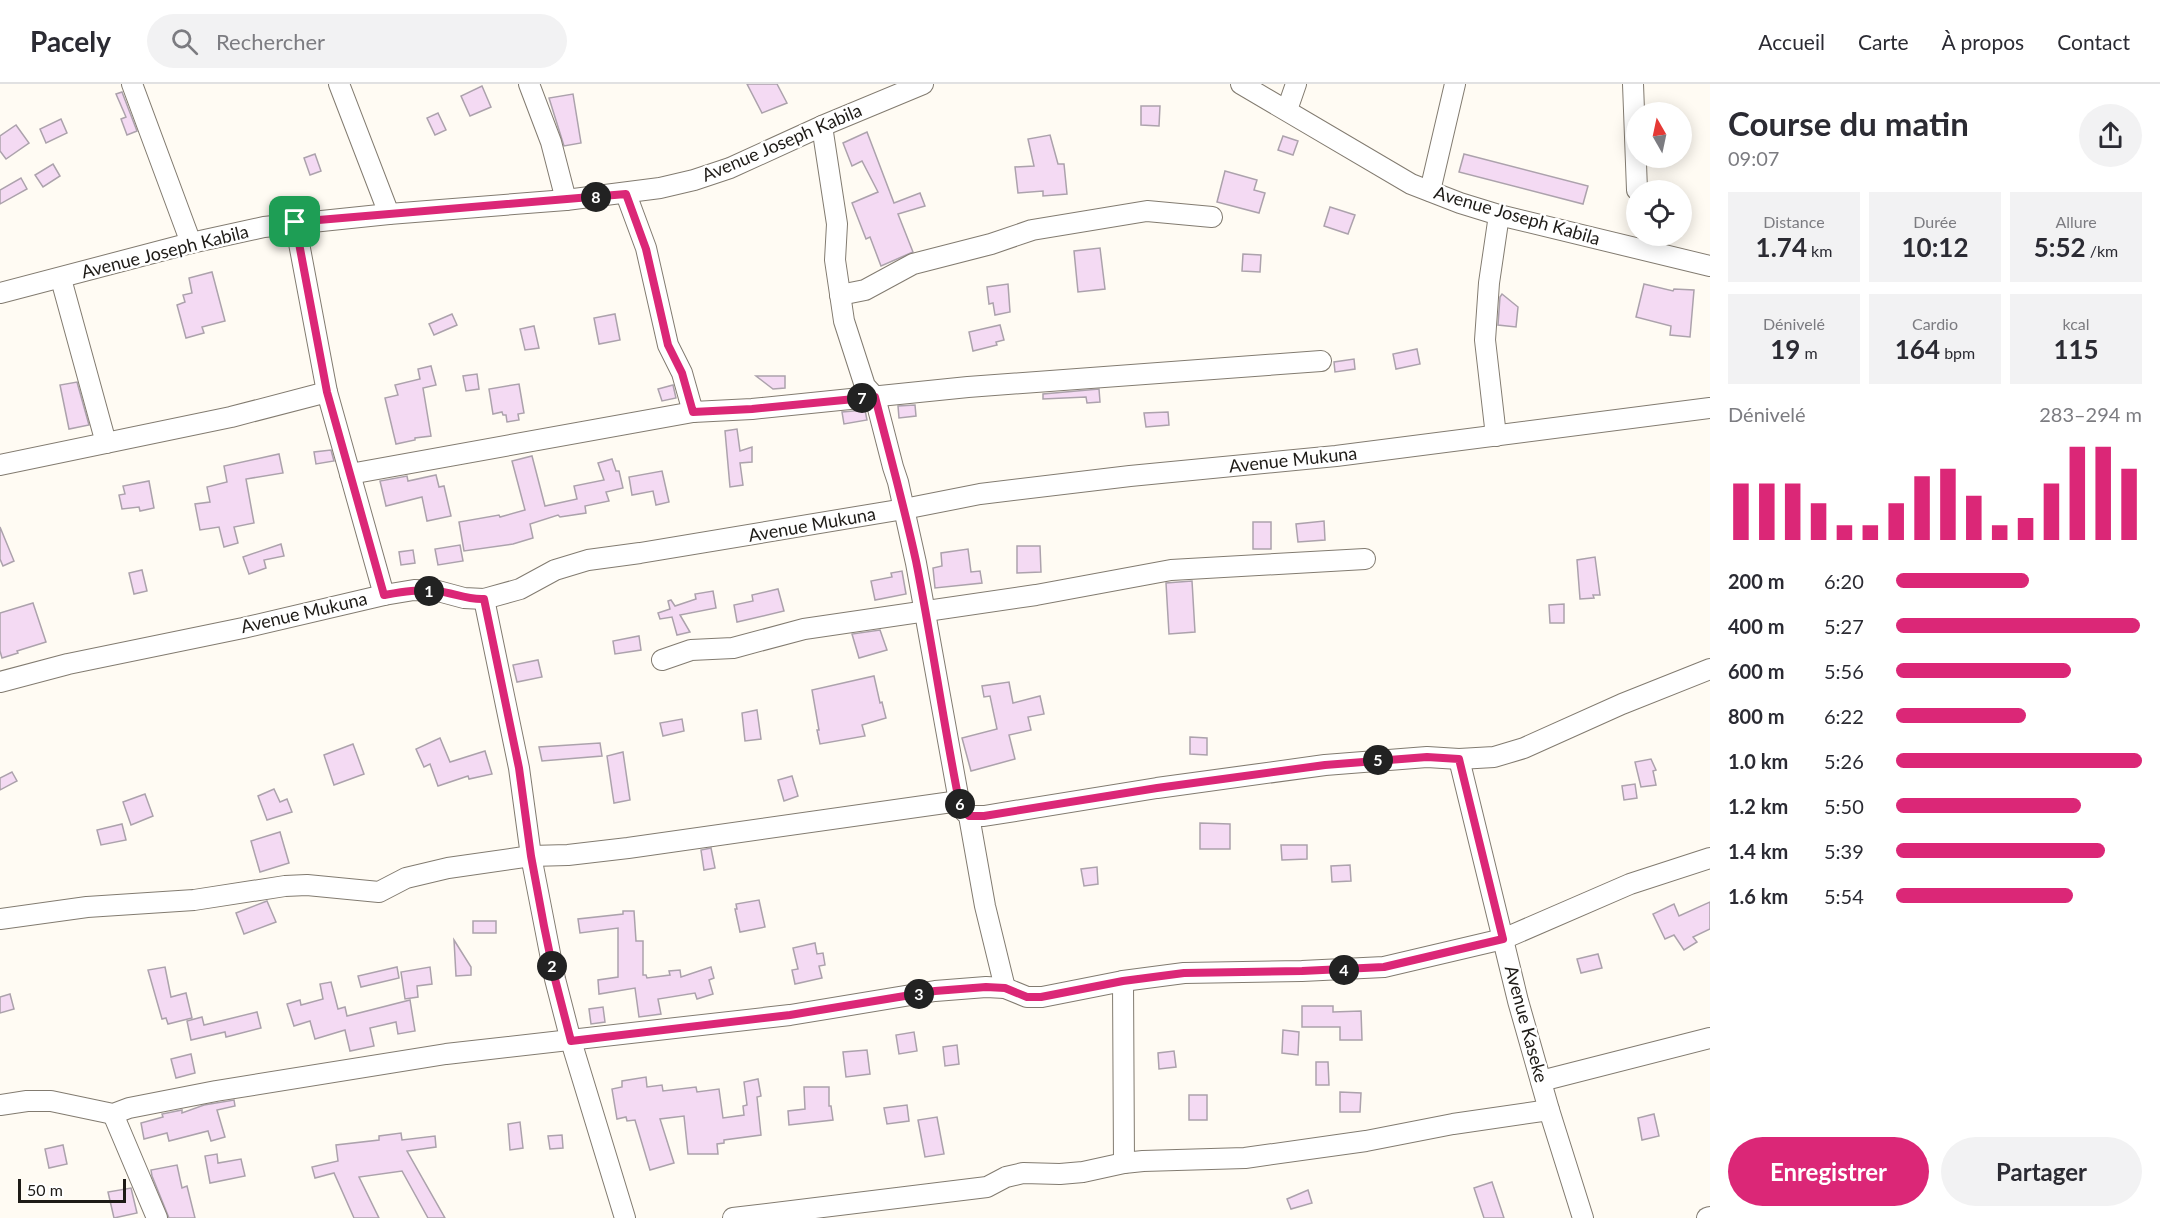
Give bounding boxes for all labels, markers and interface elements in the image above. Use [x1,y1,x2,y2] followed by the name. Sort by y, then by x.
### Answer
[147,14,567,68] search box
[30,24,111,58] text: Pacely
[168,25,201,58] icon: search
[216,28,325,55] text: Rechercher
[1758,29,1825,54] text: Accueil
[1858,29,1909,54] text: Carte
[1942,29,2024,54] text: À propos
[2057,29,2130,54] text: Contact
[698,98,865,186] street label: Avenue Joseph Kabila
[1626,102,1692,168] north arrow
[1626,102,1692,246] map controls
[1728,103,1969,143] text: Course du matin
[2079,104,2142,167] button: share
[1728,146,1779,170] text: 09:07
[1626,180,1692,246] button: locate
[1432,181,1603,249] street label: Avenue Joseph Kabila
[581,182,611,212] pin: 8
[591,187,601,206] text: 8
[269,196,320,247] pin
[278,205,311,238] icon: arrive
[1763,212,1825,231] text: Distance
[1913,212,1957,231] text: Durée
[2055,212,2097,231] text: Allure
[79,220,251,282] street label: Avenue Joseph Kabila
[1756,231,1807,263] text: 1.74
[1901,231,1969,263] text: 10:12
[2034,231,2086,263] text: 5:52
[1807,241,1832,260] text: km
[2086,241,2118,260] text: /km
[1763,314,1825,333] text: Dénivelé
[1912,314,1958,333] text: Cardio
[2062,314,2090,333] text: kcal
[1770,333,1800,365] text: 19
[1895,333,1940,365] text: 164
[2053,333,2099,365] text: 115
[1800,343,1818,362] text: m
[1940,343,1975,362] text: bpm
[847,383,877,413] pin: 7
[857,388,867,407] text: 7
[1728,402,1805,426] text: Dénivelé
[2039,402,2142,426] text: 283–294 m
[1228,441,1358,477] street label: Avenue Mukuna
[746,502,877,546] street label: Avenue Mukuna
[1728,569,1784,593] text: 200 m
[1824,569,1864,593] text: 6:20
[414,576,444,606] pin: 1
[424,581,434,600] text: 1
[238,587,369,637] street label: Avenue Mukuna
[1728,614,1784,638] text: 400 m
[1824,614,1864,638] text: 5:27
[1728,659,1784,683] text: 600 m
[1824,659,1864,683] text: 5:56
[1728,704,1784,728] text: 800 m
[1824,704,1864,728] text: 6:22
[1363,745,1393,775] pin: 5
[1728,749,1788,773] text: 1.0 km
[1824,749,1864,773] text: 5:26
[1373,750,1383,769] text: 5
[945,789,975,819] pin: 6
[955,794,965,813] text: 6
[1728,794,1788,818] text: 1.2 km
[1824,794,1864,818] text: 5:50
[1728,839,1788,863] text: 1.4 km
[1824,839,1864,863] text: 5:39
[1728,884,1788,908] text: 1.6 km
[1824,884,1864,908] text: 5:54
[537,951,567,981] pin: 2
[1329,955,1359,985] pin: 4
[547,956,557,975] text: 2
[1339,960,1349,979] text: 4
[1501,963,1553,1085] street label: Avenue Kaseke
[904,979,934,1009] pin: 3
[914,984,924,1003] text: 3
[1728,1137,1929,1206] button: Enregistrer
[1941,1137,2142,1206] button: Partager
[18,1176,126,1204] scale bar
[27,1180,63,1199] text: 50 m

